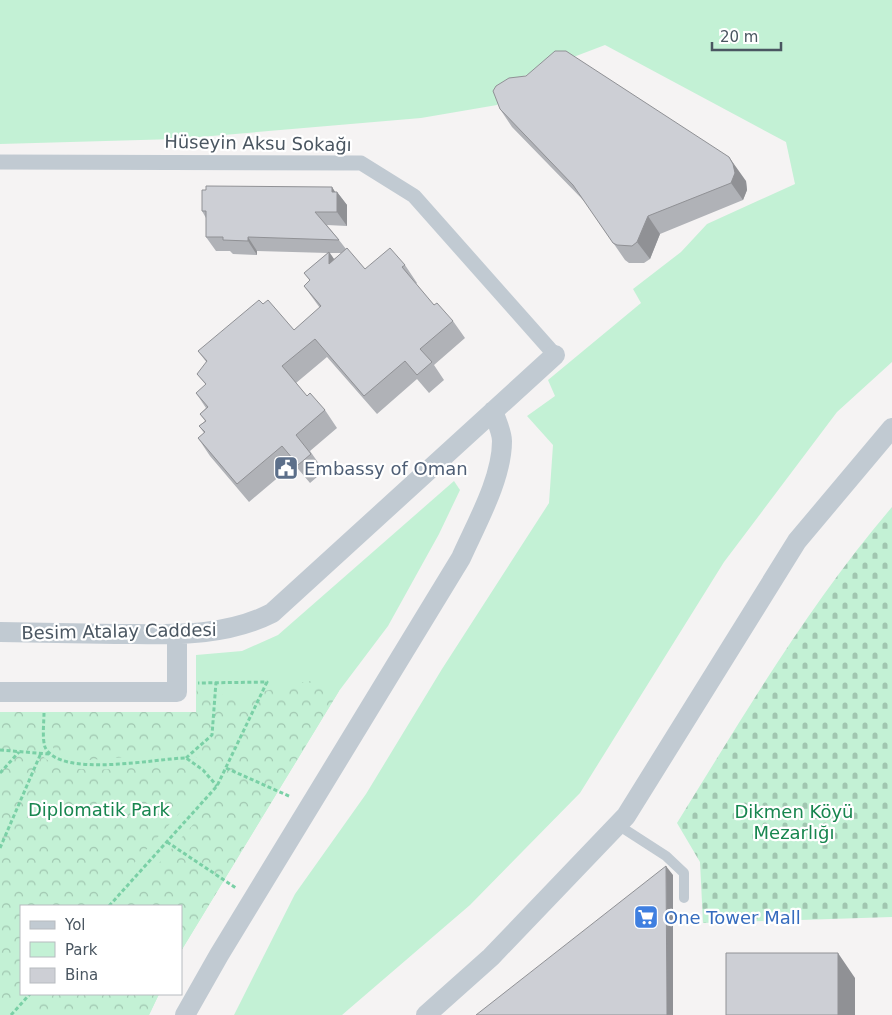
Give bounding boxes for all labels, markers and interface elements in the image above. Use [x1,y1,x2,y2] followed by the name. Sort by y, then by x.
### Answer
[712,20,781,52] scale bar
[720,28,758,46] text: 20 m
[164,131,352,155] street label: Hüseyin Aksu Sokağı
[273,455,299,481] public building icon: Embassy of Oman
[304,458,468,479] place label: Embassy of Oman
[21,619,217,643] street label: Besim Atalay Caddesi
[28,799,171,820] park label: Diplomatik Park
[734,801,854,843] park label: Dikmen Köyü Mezarlığı
[633,904,659,930] supermarket icon: One Tower Mall
[20,905,182,995] legend
[664,907,801,928] place label: One Tower Mall
[64,916,86,934] text: Yol
[65,941,98,959] text: Park
[65,966,98,984] text: Bina

